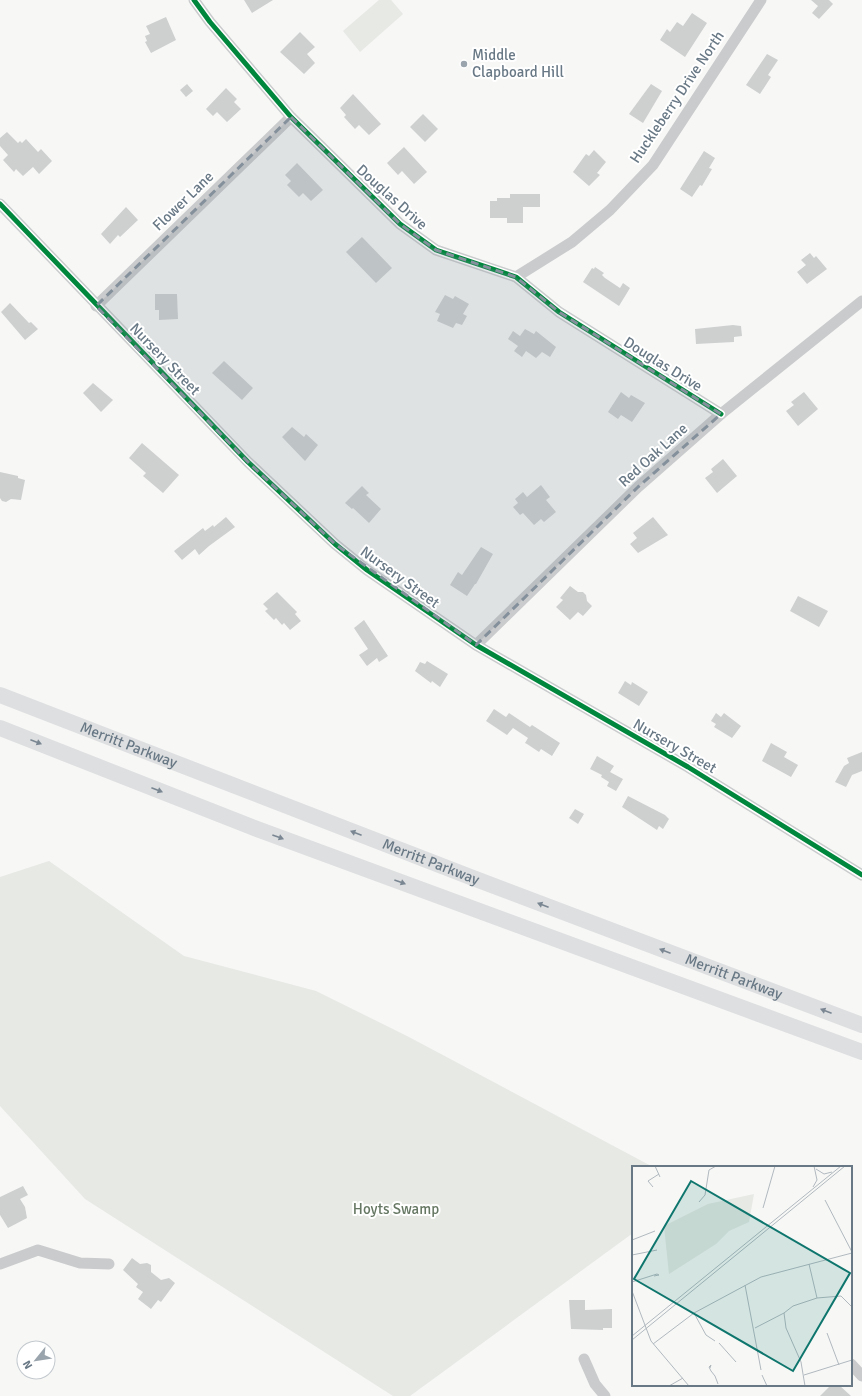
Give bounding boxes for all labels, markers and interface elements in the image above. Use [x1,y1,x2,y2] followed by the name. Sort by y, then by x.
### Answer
[626,27,728,167] street label: Huckleberry Drive North
[472,46,564,81] place label: Middle Clapboard Hill
[459,59,469,69] marker: Middle Clapboard Hill
[353,161,431,233] street label: Douglas Drive
[149,168,217,234] street label: Flower Lane
[126,319,204,399] street label: Nursery Street
[620,333,706,395] street label: Douglas Drive
[615,419,691,491] street label: Red Oak Lane
[357,542,443,612] street label: Nursery Street
[630,715,720,777] street label: Nursery Street
[78,718,180,772] street label: Merritt Parkway
[31,739,42,745] one-way arrow
[152,787,164,793] one-way arrow
[350,830,362,836] one-way arrow
[273,834,285,840] one-way arrow
[380,835,482,889] street label: Merritt Parkway
[395,879,407,885] one-way arrow
[537,901,549,907] one-way arrow
[658,947,670,953] one-way arrow
[683,950,785,1003] street label: Merritt Parkway
[819,1008,831,1014] one-way arrow
[632,1166,852,1386] inset map
[353,1200,439,1218] park label: Hoyts Swamp
[16,1340,56,1380] north arrow
[20,1358,35,1371] text: N

